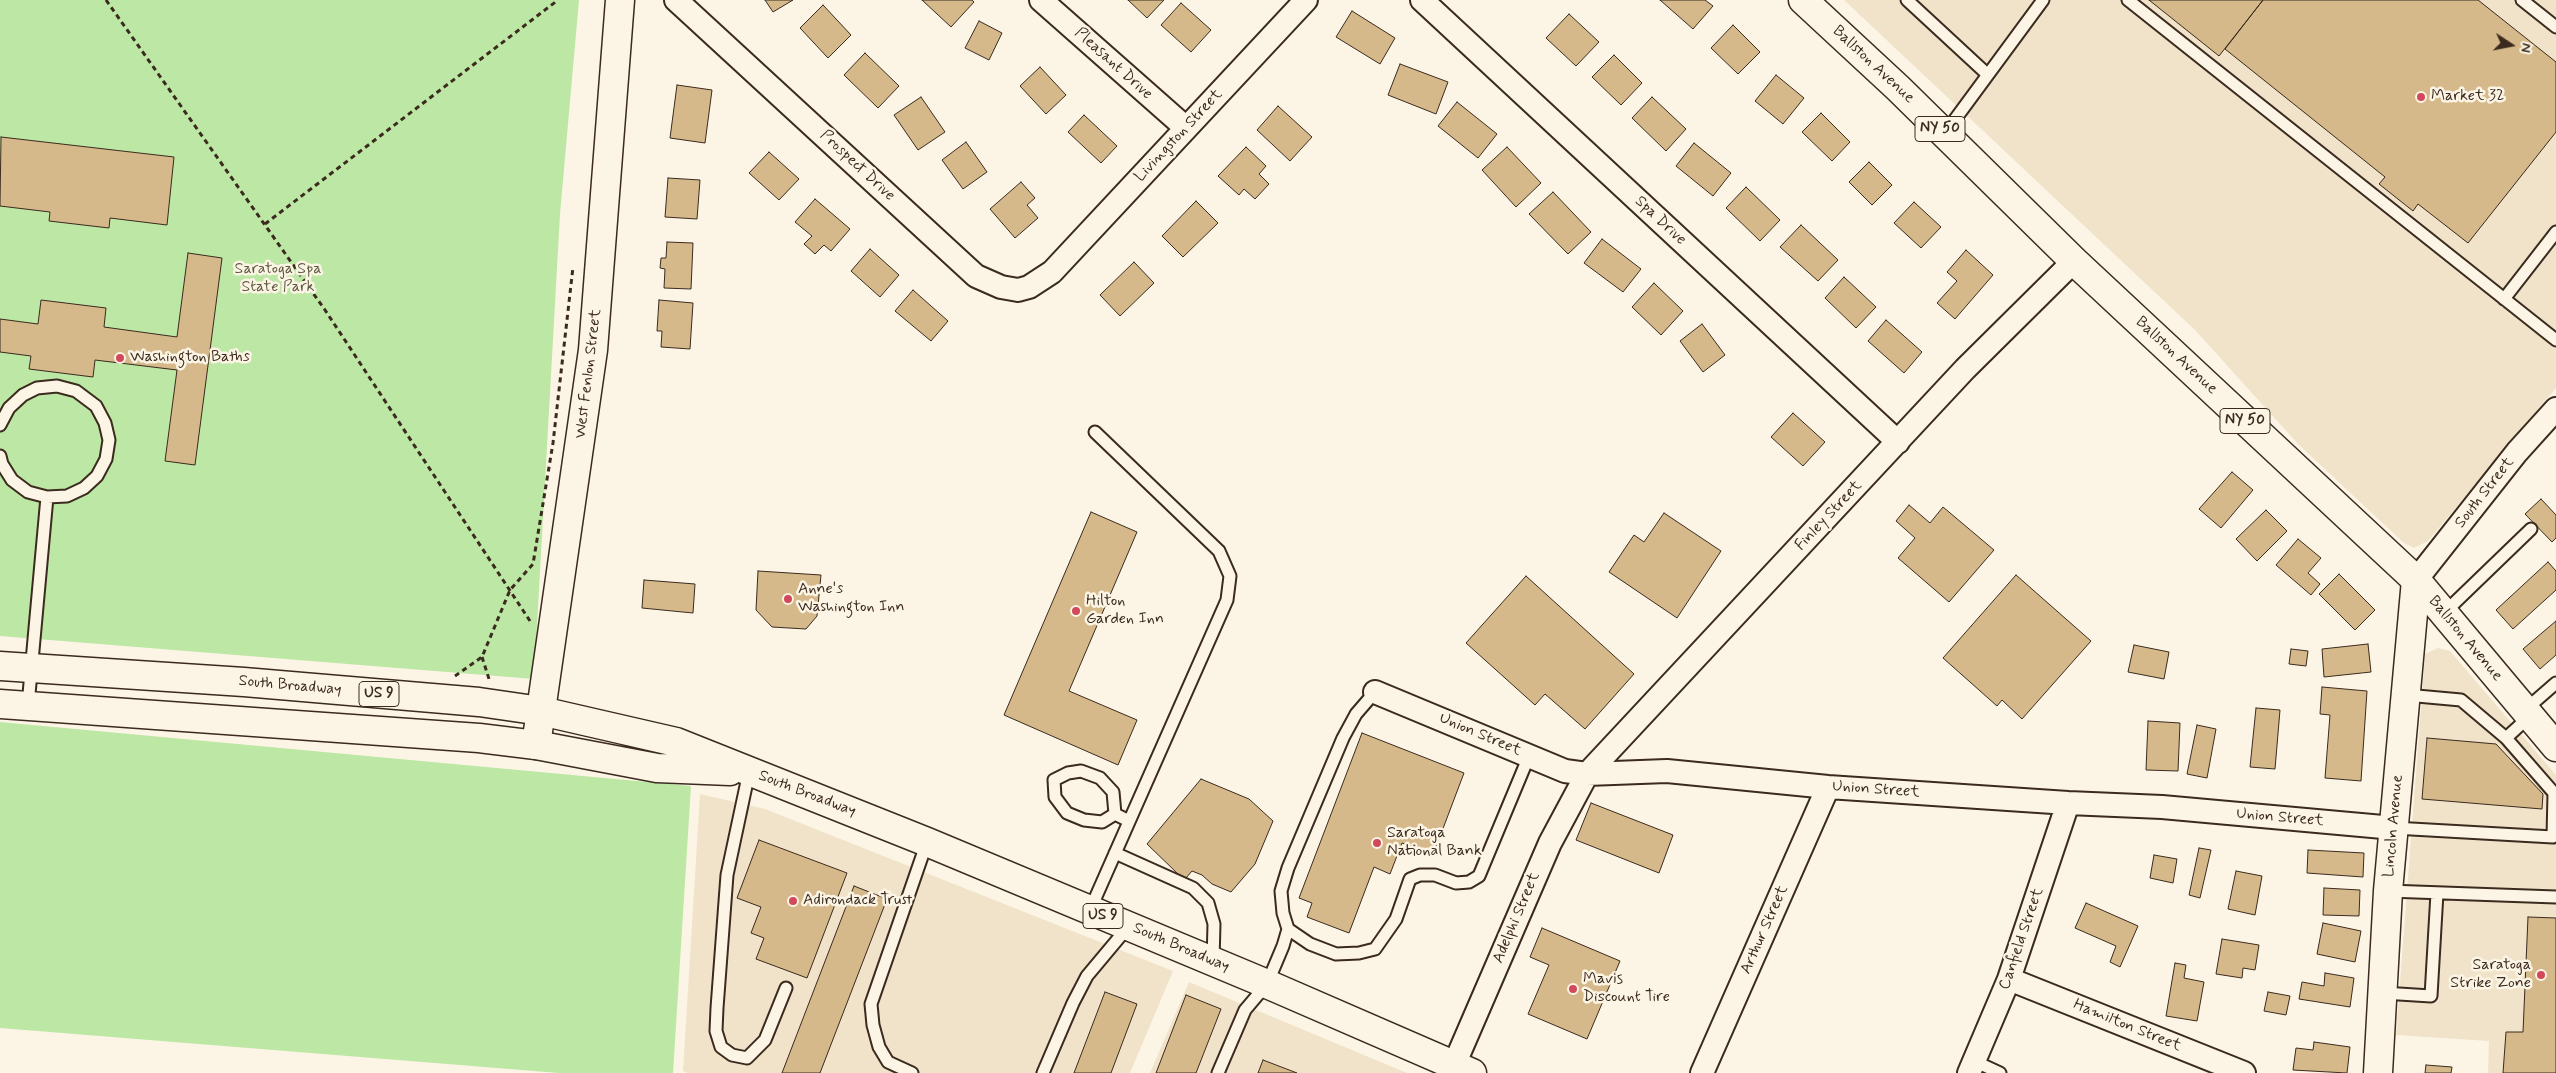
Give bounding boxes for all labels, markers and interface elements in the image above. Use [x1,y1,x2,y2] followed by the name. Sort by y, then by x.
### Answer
[2486,20,2536,70] north arrow
[1828,22,1918,108] street label: Ballston Avenue
[1070,24,1156,104] street label: Pleasant Drive
[2516,42,2535,54] text: N
[1131,86,1227,186] street label: Livingston Street
[2431,87,2504,107] place label: Market 32
[2415,91,2427,103] marker: Market 32
[1915,116,1965,142] road number: NY 50
[815,126,899,206] street label: Prospect Drive
[1630,192,1690,250] street label: Spa Drive
[235,260,321,298] park label: Saratoga Spa State Park
[572,308,606,440] street label: West Fenlon Street
[2131,313,2221,399] street label: Ballston Avenue
[130,348,250,368] place label: Washington Baths
[114,352,126,364] marker: Washington Baths
[2220,408,2270,434] road number: NY 50
[2451,454,2519,532] street label: South Street
[1791,477,1867,555] street label: Finley Street
[798,580,904,618] place label: Anne's Washington Inn
[1086,592,1164,630] place label: Hilton Garden Inn
[2424,592,2506,686] street label: Ballston Avenue
[782,593,794,605] marker: Anne's Washington Inn
[1070,605,1082,617] marker: Hilton Garden Inn
[238,672,342,700] street label: South Broadway
[359,682,399,706] road number: US 9
[1436,709,1524,761] street label: Union Street
[755,767,859,821] street label: South Broadway
[2380,774,2408,878] street label: Lincoln Avenue
[1832,777,1920,803] street label: Union Street
[2236,805,2324,831] street label: Union Street
[1387,824,1482,862] place label: Saratoga National Bank
[1371,837,1383,849] marker: Saratoga National Bank
[1489,870,1545,966] street label: Adelphi Street
[1737,883,1793,977] street label: Arthur Street
[1996,886,2048,992] street label: Canfield Street
[803,891,912,911] place label: Adirondack Trust
[787,895,799,907] marker: Adirondack Trust
[1083,904,1123,928] road number: US 9
[1130,919,1232,977] street label: South Broadway
[2450,956,2531,994] place label: Saratoga Strike Zone
[2535,969,2547,981] marker: Saratoga Strike Zone
[1583,970,1670,1008] place label: Mavis Discount Tire
[1567,983,1579,995] marker: Mavis Discount Tire
[2070,996,2184,1056] street label: Hamilton Street

